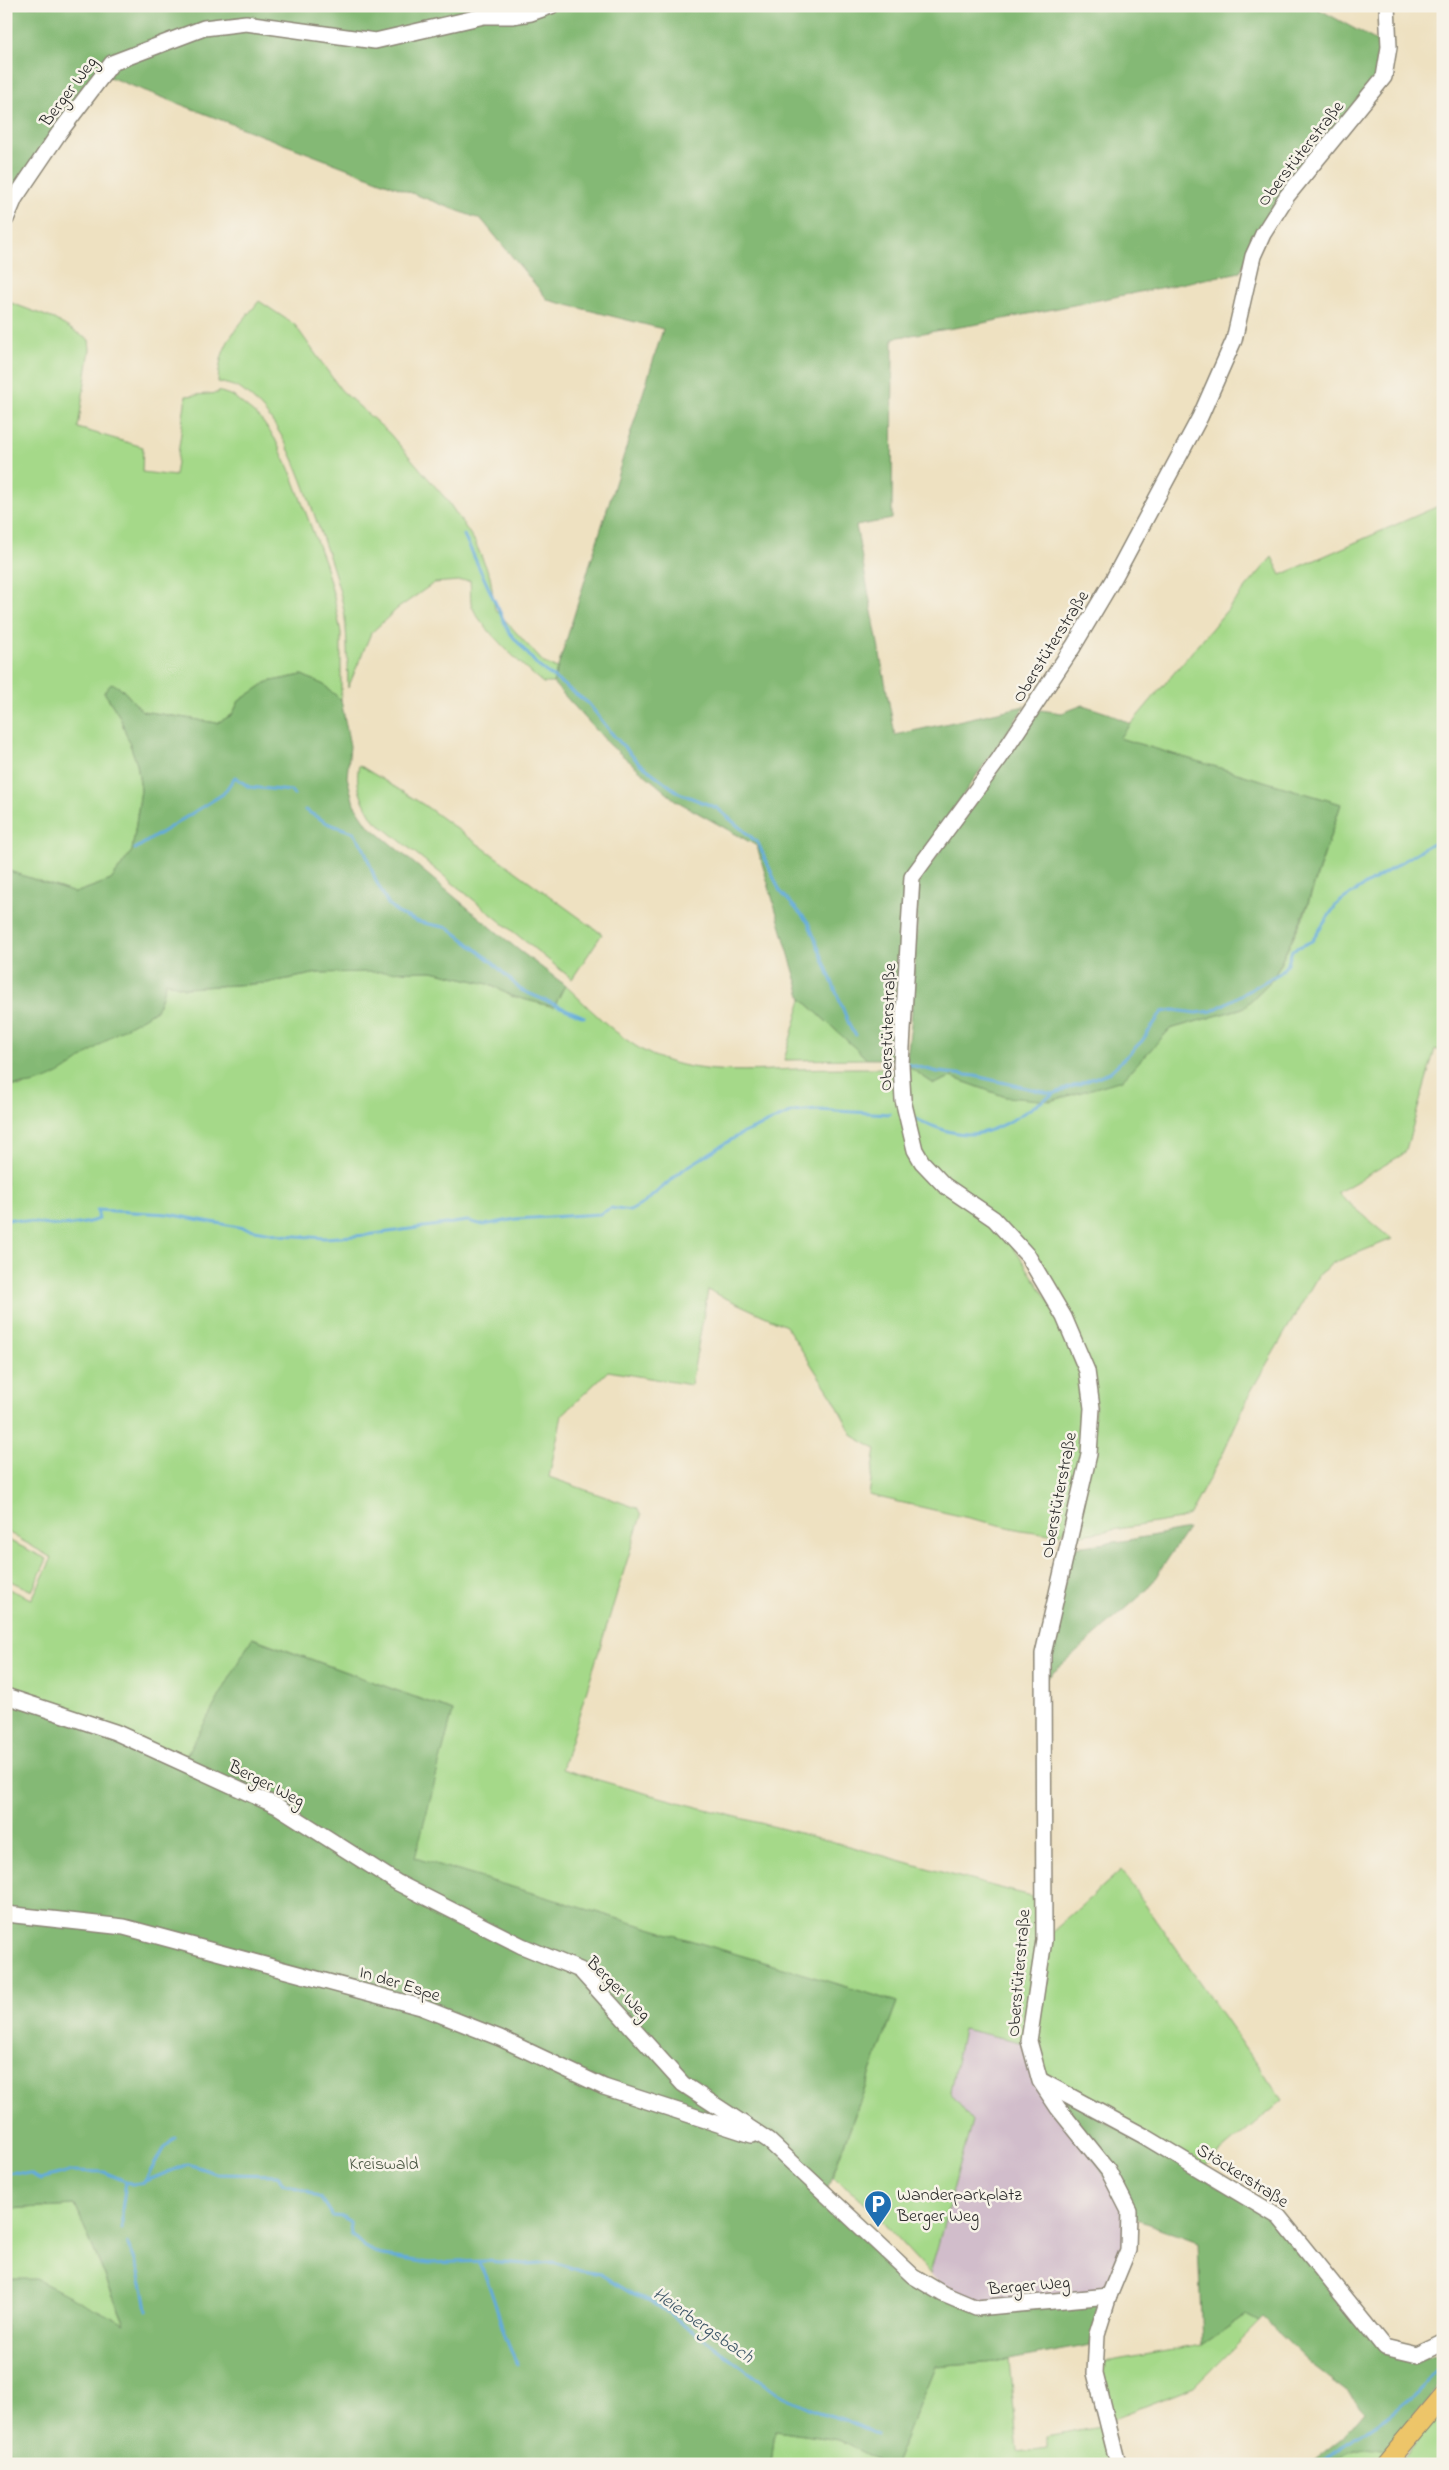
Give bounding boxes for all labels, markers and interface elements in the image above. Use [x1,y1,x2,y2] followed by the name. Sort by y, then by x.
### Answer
[34,52,105,134] street label: Berger Weg
[1252,95,1352,213] street label: Oberstüterstraße
[1007,585,1097,708] street label: Oberstüterstraße
[874,962,904,1092] street label: Oberstüterstraße
[1035,1429,1085,1561] street label: Oberstüterstraße
[222,1754,309,1816] street label: Berger Weg
[1001,1907,1039,2038] street label: Oberstüterstraße
[578,1950,656,2028] street label: Berger Weg
[356,1960,444,2010] street label: In der Espe
[1191,2138,1294,2216] street label: Stöckerstraße
[349,2152,419,2178] park label: Kreiswald
[896,2183,1022,2231] place label: Wanderparkplatz Berger Weg
[863,2189,893,2228] parking icon: Wanderparkplatz Berger Weg
[986,2270,1071,2305] street label: Berger Weg
[646,2281,759,2372] water label: Heierbergsbach

